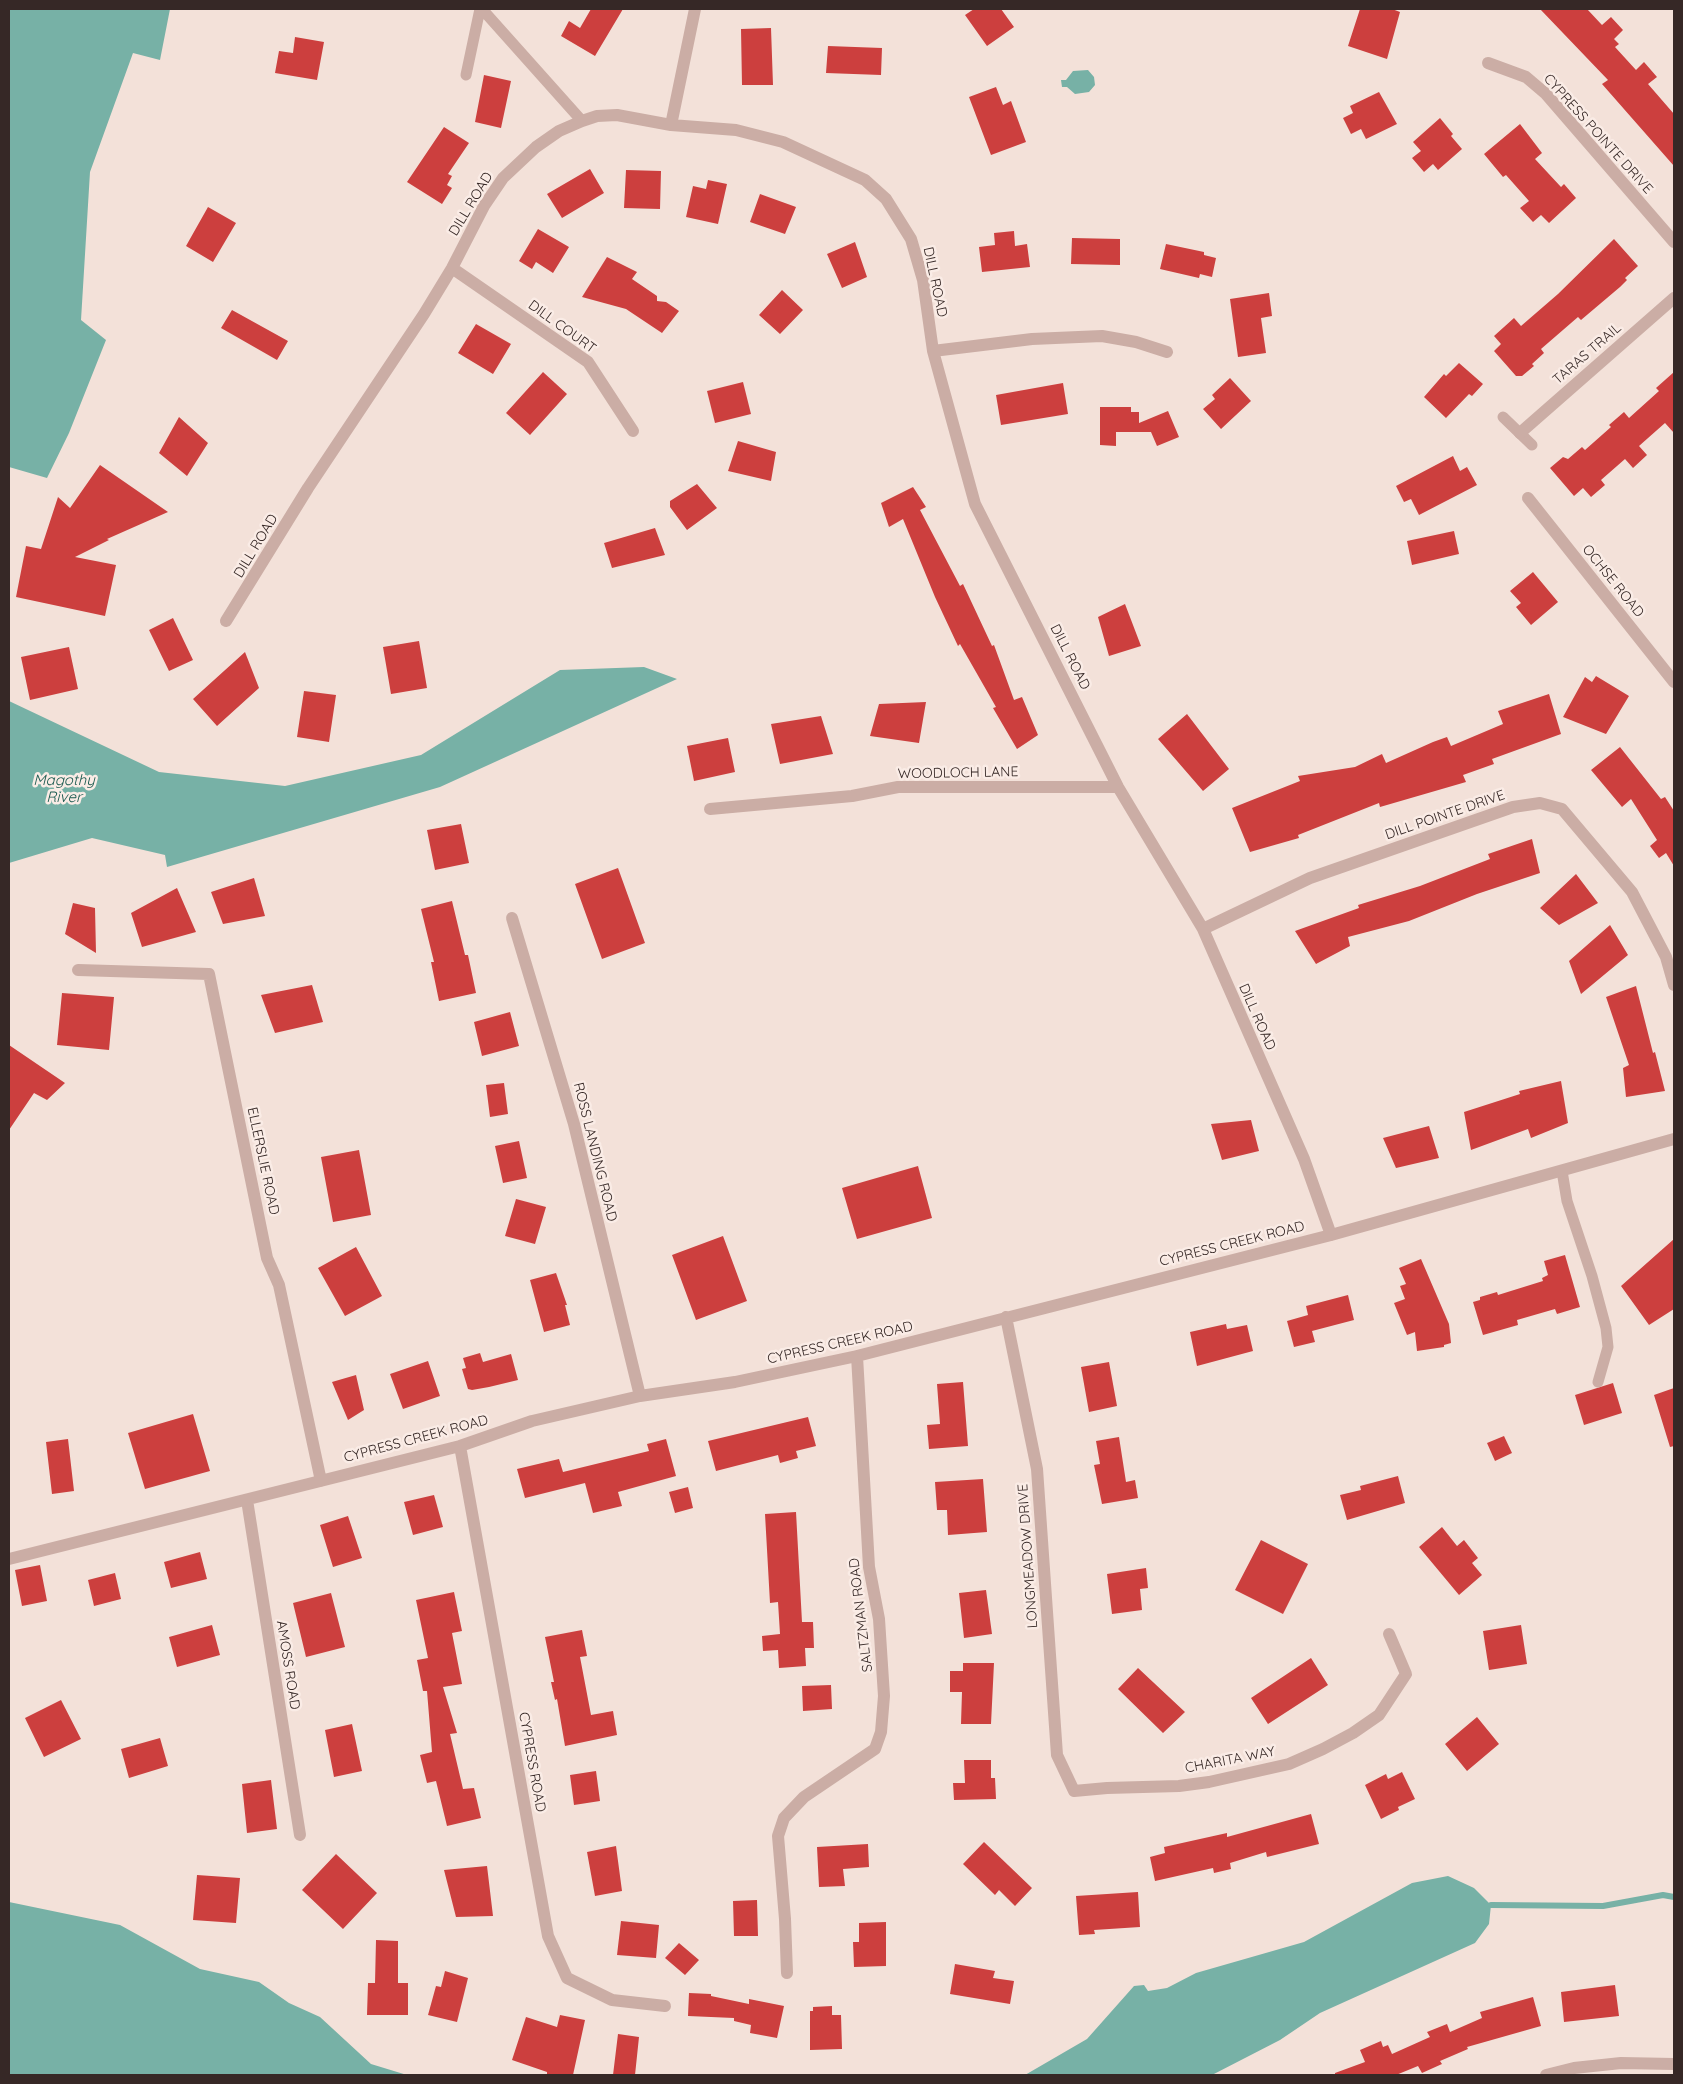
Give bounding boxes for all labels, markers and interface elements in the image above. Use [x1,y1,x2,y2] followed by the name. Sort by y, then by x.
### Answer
[1540,71,1656,197] street label: CYPRESS POINTE DRIVE
[445,169,497,239] street label: DILL ROAD
[919,245,951,319] street label: DILL ROAD
[525,297,599,357] street label: DILL COURT
[1549,320,1625,388] street label: TARAS TRAIL
[230,511,282,581] street label: DILL ROAD
[1579,541,1647,621] street label: OCHSE ROAD
[1046,621,1094,693] street label: DILL ROAD
[898,764,1018,782] street label: WOODLOCH LANE
[33,771,95,806] water label: Magothy River
[1383,787,1507,843] street label: DILL POINTE DRIVE
[1235,981,1279,1053] street label: DILL ROAD
[570,1081,620,1223] street label: ROSS LANDING ROAD
[243,1106,283,1216] street label: ELLERSLIE ROAD
[1158,1218,1306,1270] street label: CYPRESS CREEK ROAD
[766,1318,914,1368] street label: CYPRESS CREEK ROAD
[342,1412,490,1466] street label: CYPRESS CREEK ROAD
[1015,1483,1041,1629] street label: LONGMEADOW DRIVE
[846,1557,876,1673] street label: SALTZMAN ROAD
[273,1619,303,1711] street label: AMOSS ROAD
[515,1711,549,1813] street label: CYPRESS ROAD
[1184,1743,1276,1777] street label: CHARITA WAY

